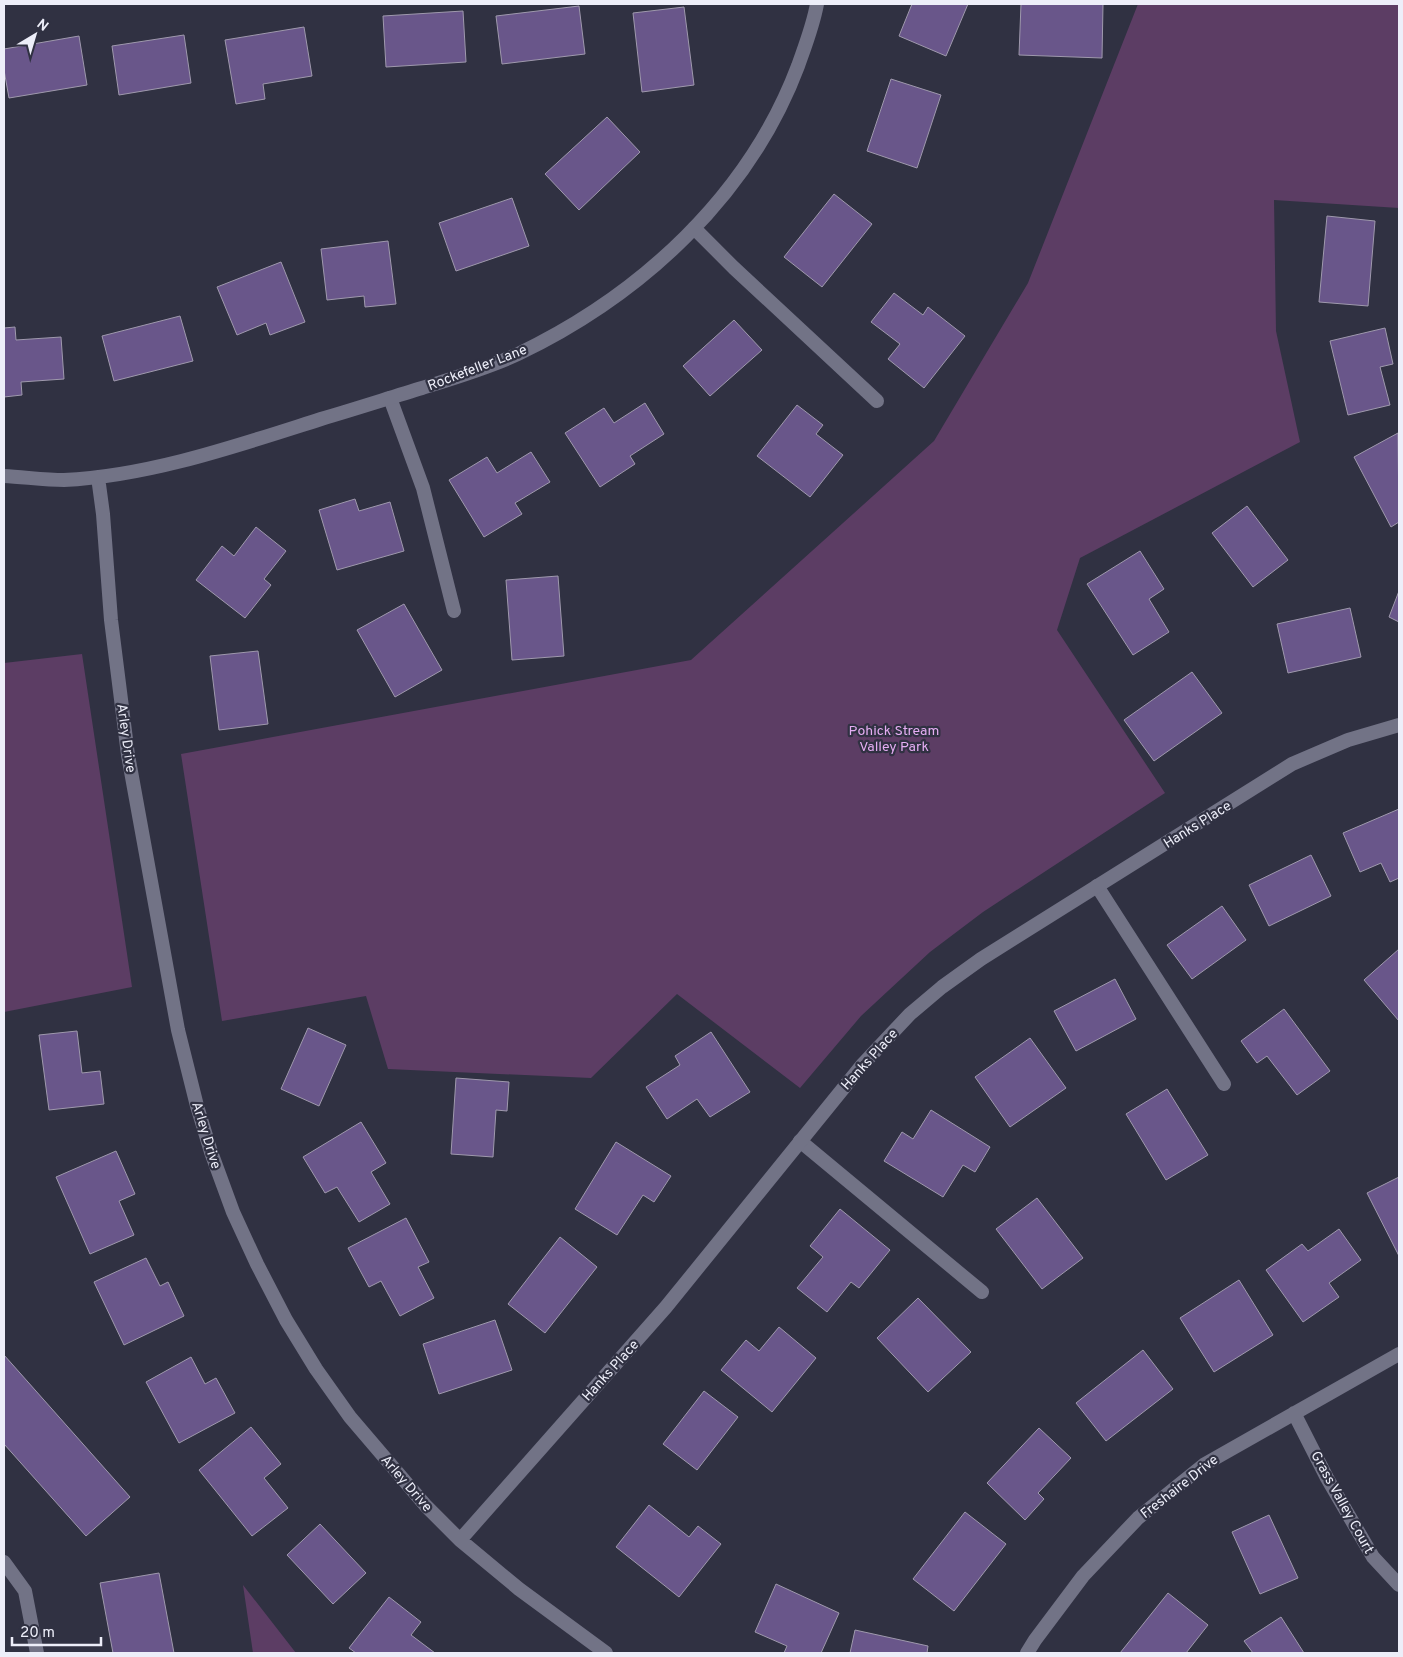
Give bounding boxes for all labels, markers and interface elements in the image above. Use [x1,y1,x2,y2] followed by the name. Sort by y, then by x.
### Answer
[10,10,60,60] north arrow
[33,16,51,36] text: N
[426,342,530,395] street label: Rockefeller Lane
[112,703,139,774] street label: Arley Drive
[849,723,939,756] park label: Pohick Stream Valley Park
[1161,798,1235,853] street label: Hanks Place
[838,1026,902,1094] street label: Hanks Place
[187,1100,224,1171] street label: Arley Drive
[579,1337,643,1405] street label: Hanks Place
[1306,1448,1377,1557] street label: Grass Valley Court
[377,1452,435,1516] street label: Arley Drive
[1138,1452,1222,1523] street label: Freshaire Drive
[12,1614,101,1646] scale bar
[20,1624,55,1643] text: 20 m

